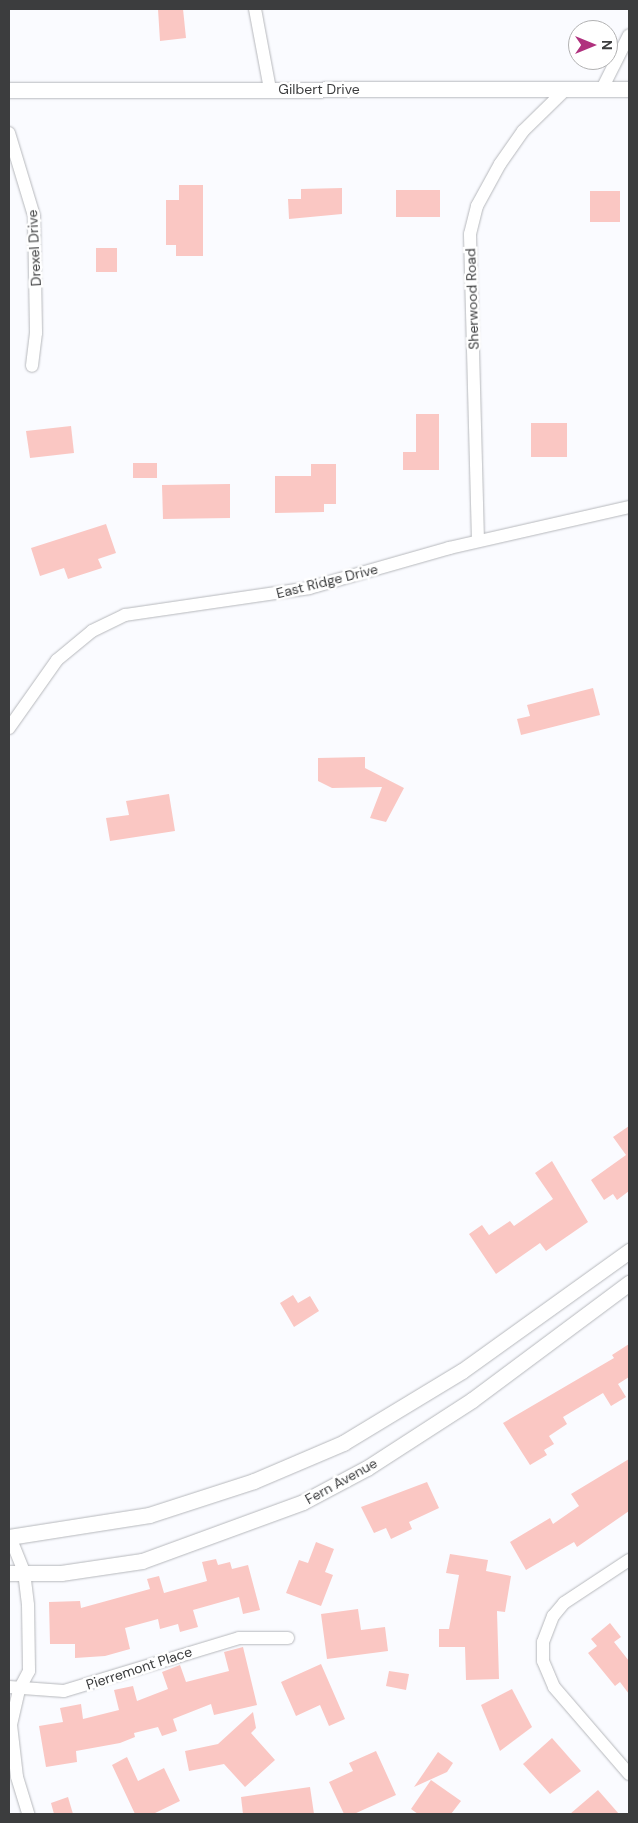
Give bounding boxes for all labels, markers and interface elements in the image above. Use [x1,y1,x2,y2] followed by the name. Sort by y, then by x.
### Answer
[568,20,618,70] north arrow
[598,40,616,50] text: N
[278,81,360,97] street label: Gilbert Drive
[24,209,44,287] street label: Drexel Drive
[462,248,482,350] street label: Sherwood Road
[274,560,380,602] street label: East Ridge Drive
[302,1454,380,1508] street label: Fern Avenue
[84,1643,194,1693] street label: Pierremont Place

